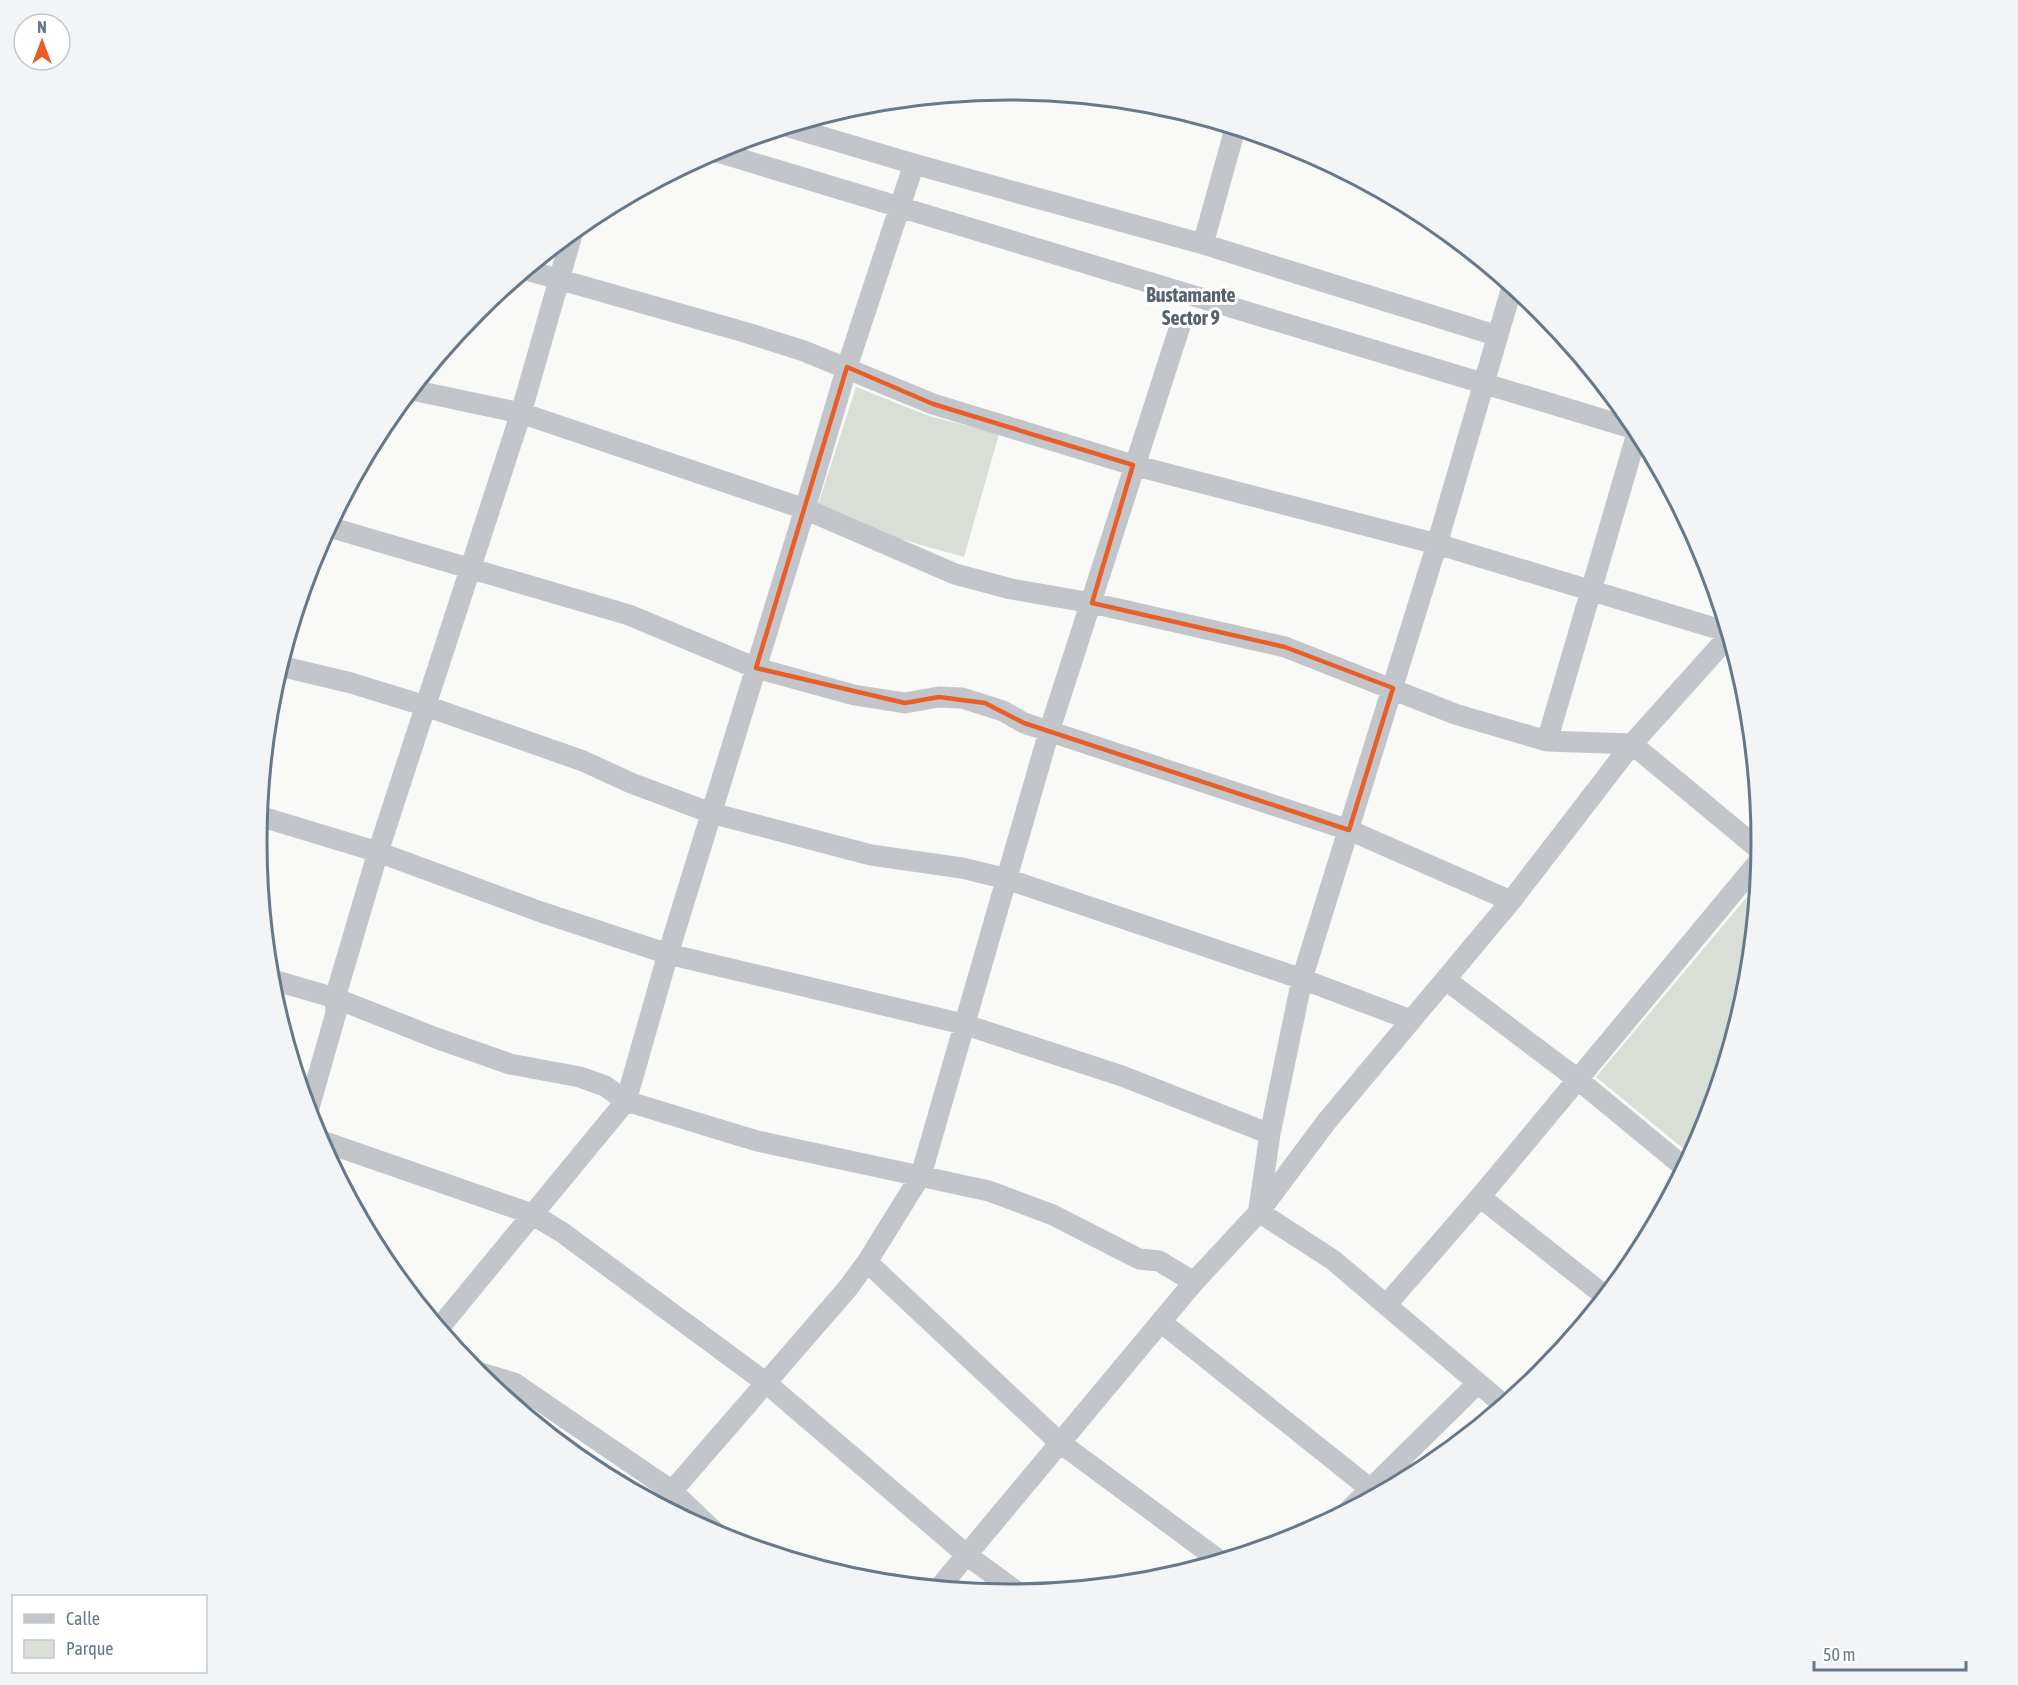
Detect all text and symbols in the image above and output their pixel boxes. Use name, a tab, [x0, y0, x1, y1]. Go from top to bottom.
north arrow	[12, 12, 72, 72]
text: N	[37, 18, 47, 36]
district label: Bustamante Sector 9	[1146, 283, 1236, 329]
legend	[12, 1595, 207, 1673]
text: Calle	[66, 1608, 100, 1629]
scale bar	[1814, 1634, 1966, 1672]
text: Parque	[66, 1638, 114, 1659]
text: 50 m	[1823, 1644, 1855, 1665]

